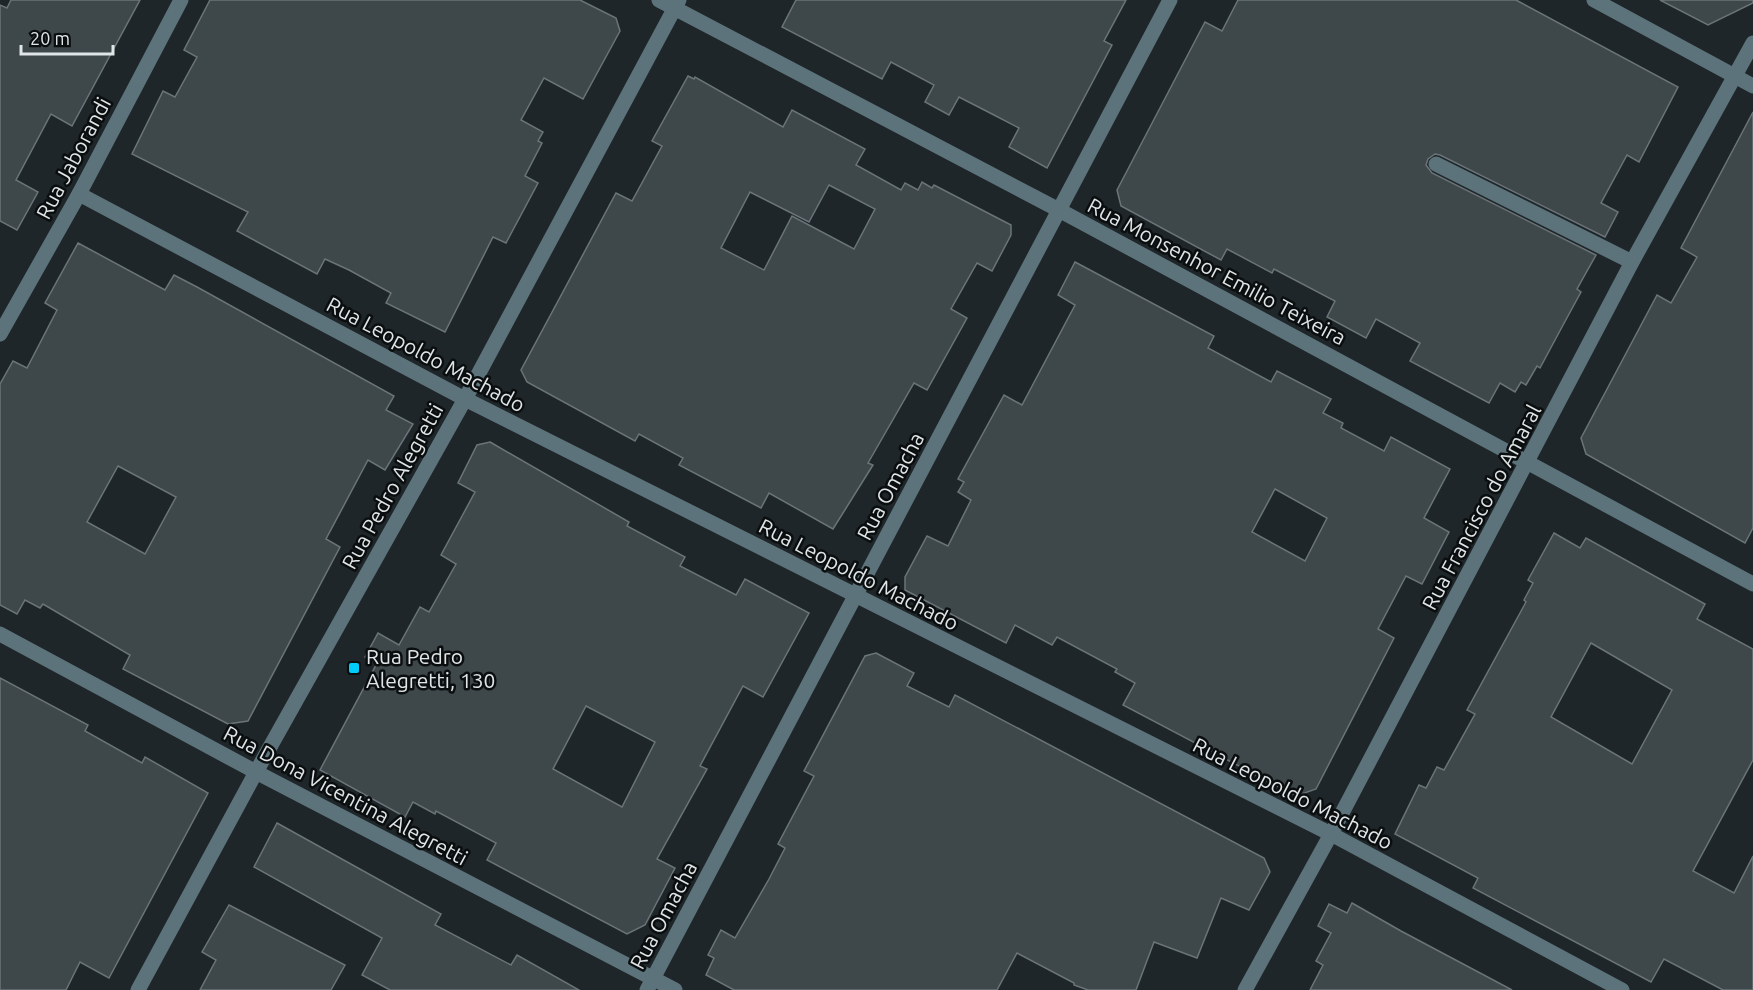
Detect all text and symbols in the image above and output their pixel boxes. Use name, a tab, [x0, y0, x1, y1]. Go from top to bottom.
scale bar	[21, 18, 112, 56]
text: 20 m	[30, 28, 70, 48]
street label: Rua Jaborandi	[31, 93, 115, 223]
street label: Rua Monsenhor Emilio Teixeira	[1084, 193, 1350, 349]
street label: Rua Leopoldo Machado	[323, 292, 529, 416]
street label: Rua Pedro Alegretti	[336, 399, 448, 573]
street label: Rua Francisco do Amaral	[1417, 400, 1545, 614]
street label: Rua Omacha	[852, 428, 928, 544]
street label: Rua Leopoldo Machado	[755, 513, 963, 635]
place label: Rua Pedro Alegretti, 130	[366, 644, 495, 692]
marker: Rua Pedro Alegretti, 130	[347, 661, 361, 675]
street label: Rua Dona Vicentina Alegretti	[220, 720, 472, 870]
street label: Rua Leopoldo Machado	[1189, 732, 1397, 854]
street label: Rua Omacha	[625, 857, 701, 973]

